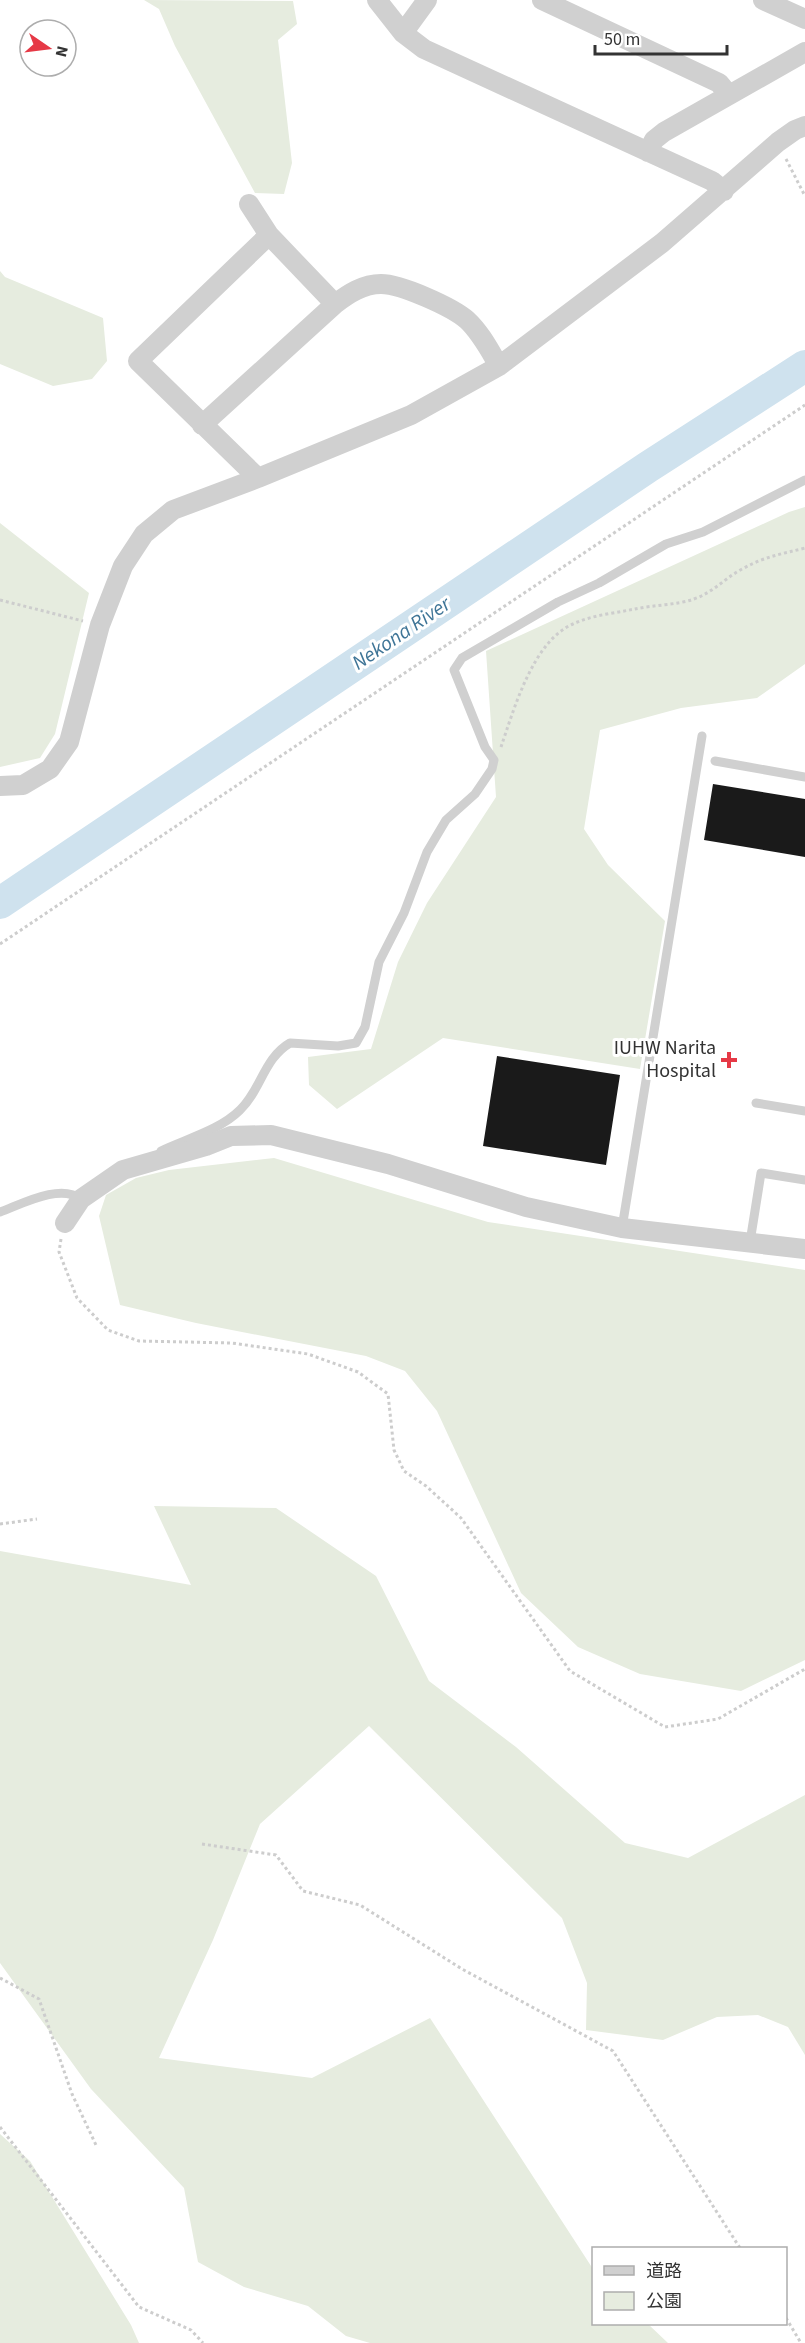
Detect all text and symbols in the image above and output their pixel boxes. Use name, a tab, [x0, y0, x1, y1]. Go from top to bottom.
north arrow	[18, 18, 78, 78]
scale bar	[595, 18, 727, 56]
text: 50 m	[604, 27, 640, 52]
text: N	[50, 44, 74, 59]
water label: Nekona River	[346, 588, 457, 677]
place label: IUHW Narita Hospital	[614, 1034, 716, 1085]
marker: IUHW Narita Hospital	[720, 1051, 738, 1069]
legend	[592, 2247, 787, 2325]
text: 道路	[646, 2259, 682, 2284]
text: 公園	[646, 2289, 682, 2314]

